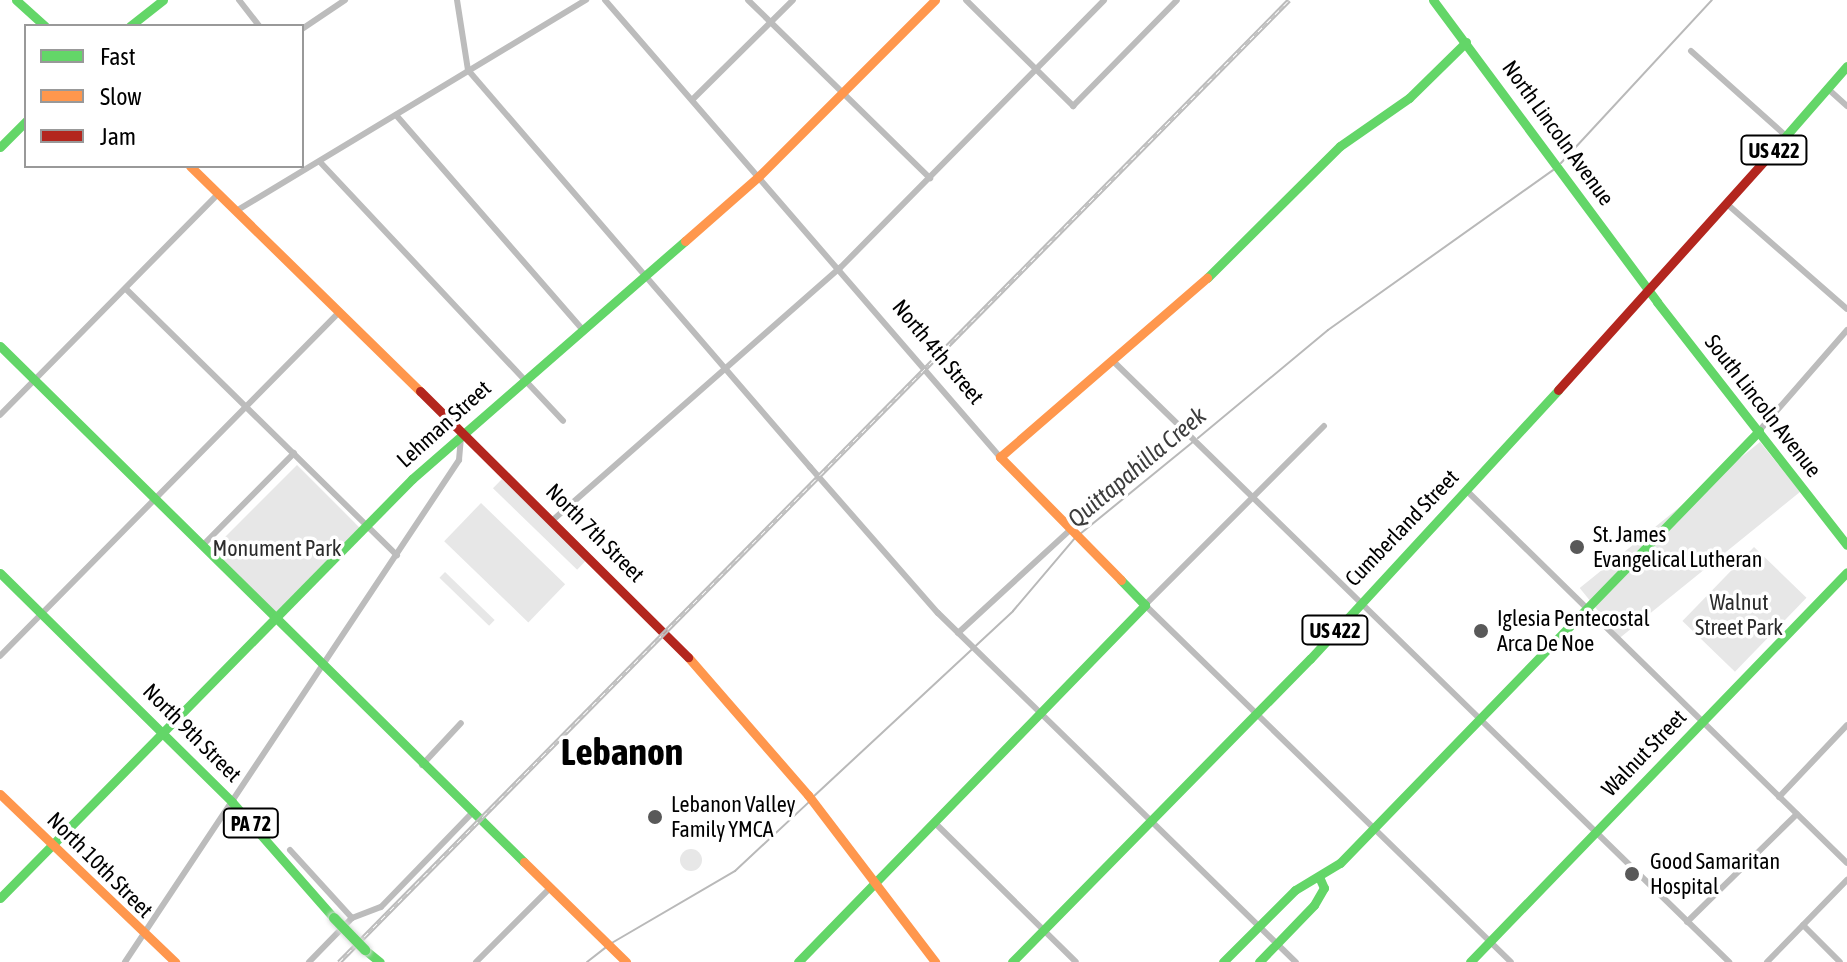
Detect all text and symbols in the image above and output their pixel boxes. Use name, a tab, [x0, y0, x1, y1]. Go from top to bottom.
legend	[24, 24, 304, 168]
text: Fast	[100, 43, 136, 70]
street label: North Lincoln Avenue	[1497, 55, 1619, 211]
text: Slow	[100, 83, 142, 110]
text: Jam	[100, 123, 136, 150]
road number: US 422	[1740, 134, 1808, 166]
street label: North 4th Street	[887, 294, 989, 410]
street label: South Lincoln Avenue	[1699, 330, 1827, 482]
street label: Lehman Street	[392, 375, 496, 473]
water label: Quittapahilla Creek	[1062, 401, 1212, 533]
street label: Cumberland Street	[1340, 464, 1464, 592]
street label: North 7th Street	[540, 478, 650, 588]
place label: St. James Evangelical Lutheran	[1593, 521, 1762, 572]
park label: Monument Park	[213, 536, 341, 562]
marker: St. James Evangelical Lutheran	[1568, 538, 1586, 556]
park label: Walnut Street Park	[1695, 589, 1783, 640]
place label: Iglesia Pentecostal Arca De Noe	[1497, 605, 1650, 656]
road number: US 422	[1301, 614, 1369, 646]
marker: Iglesia Pentecostal Arca De Noe	[1472, 622, 1490, 640]
street label: North 9th Street	[137, 678, 247, 788]
street label: Walnut Street	[1596, 704, 1692, 802]
district label: Lebanon	[561, 729, 683, 775]
place label: Lebanon Valley Family YMCA	[671, 791, 795, 842]
street label: North 10th Street	[42, 807, 158, 923]
road number: PA 72	[221, 807, 281, 839]
marker: Lebanon Valley Family YMCA	[646, 808, 664, 826]
place label: Good Samaritan Hospital	[1650, 848, 1780, 900]
marker: Good Samaritan Hospital	[1621, 863, 1643, 885]

